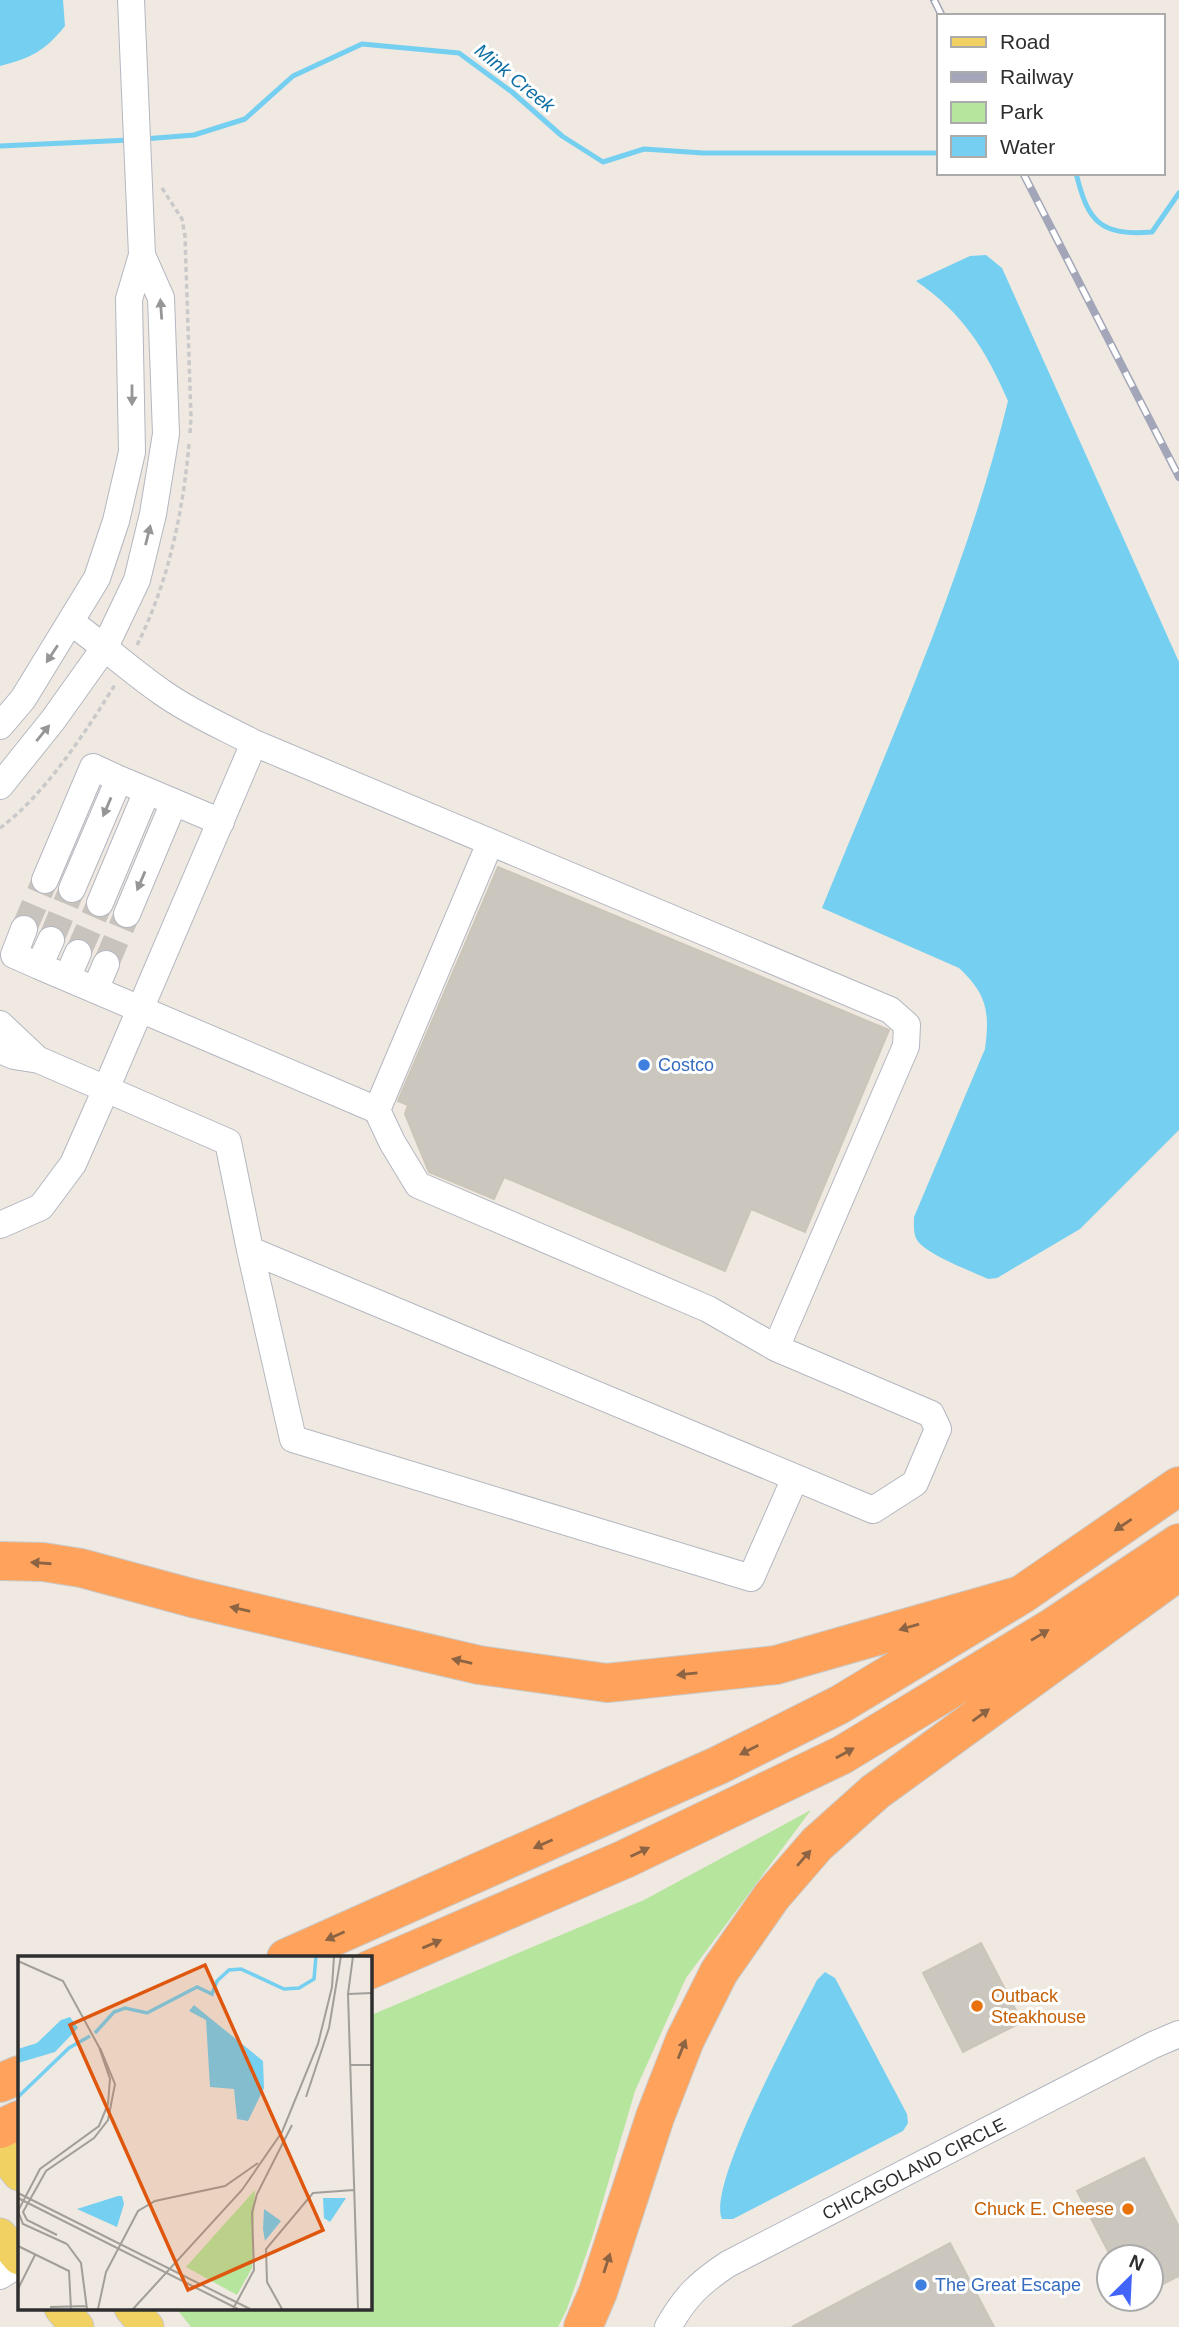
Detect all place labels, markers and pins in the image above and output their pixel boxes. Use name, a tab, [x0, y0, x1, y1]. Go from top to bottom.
place label: Costco	[658, 1055, 714, 1075]
marker: Costco	[636, 1057, 652, 1073]
place label: Outback Steakhouse	[991, 1986, 1086, 2027]
marker: Outback Steakhouse	[969, 1998, 985, 2014]
place label: Chuck E. Cheese	[974, 2199, 1114, 2219]
marker: Chuck E. Cheese	[1120, 2201, 1136, 2217]
place label: The Great Escape	[935, 2275, 1081, 2295]
marker: The Great Escape	[913, 2277, 929, 2293]

